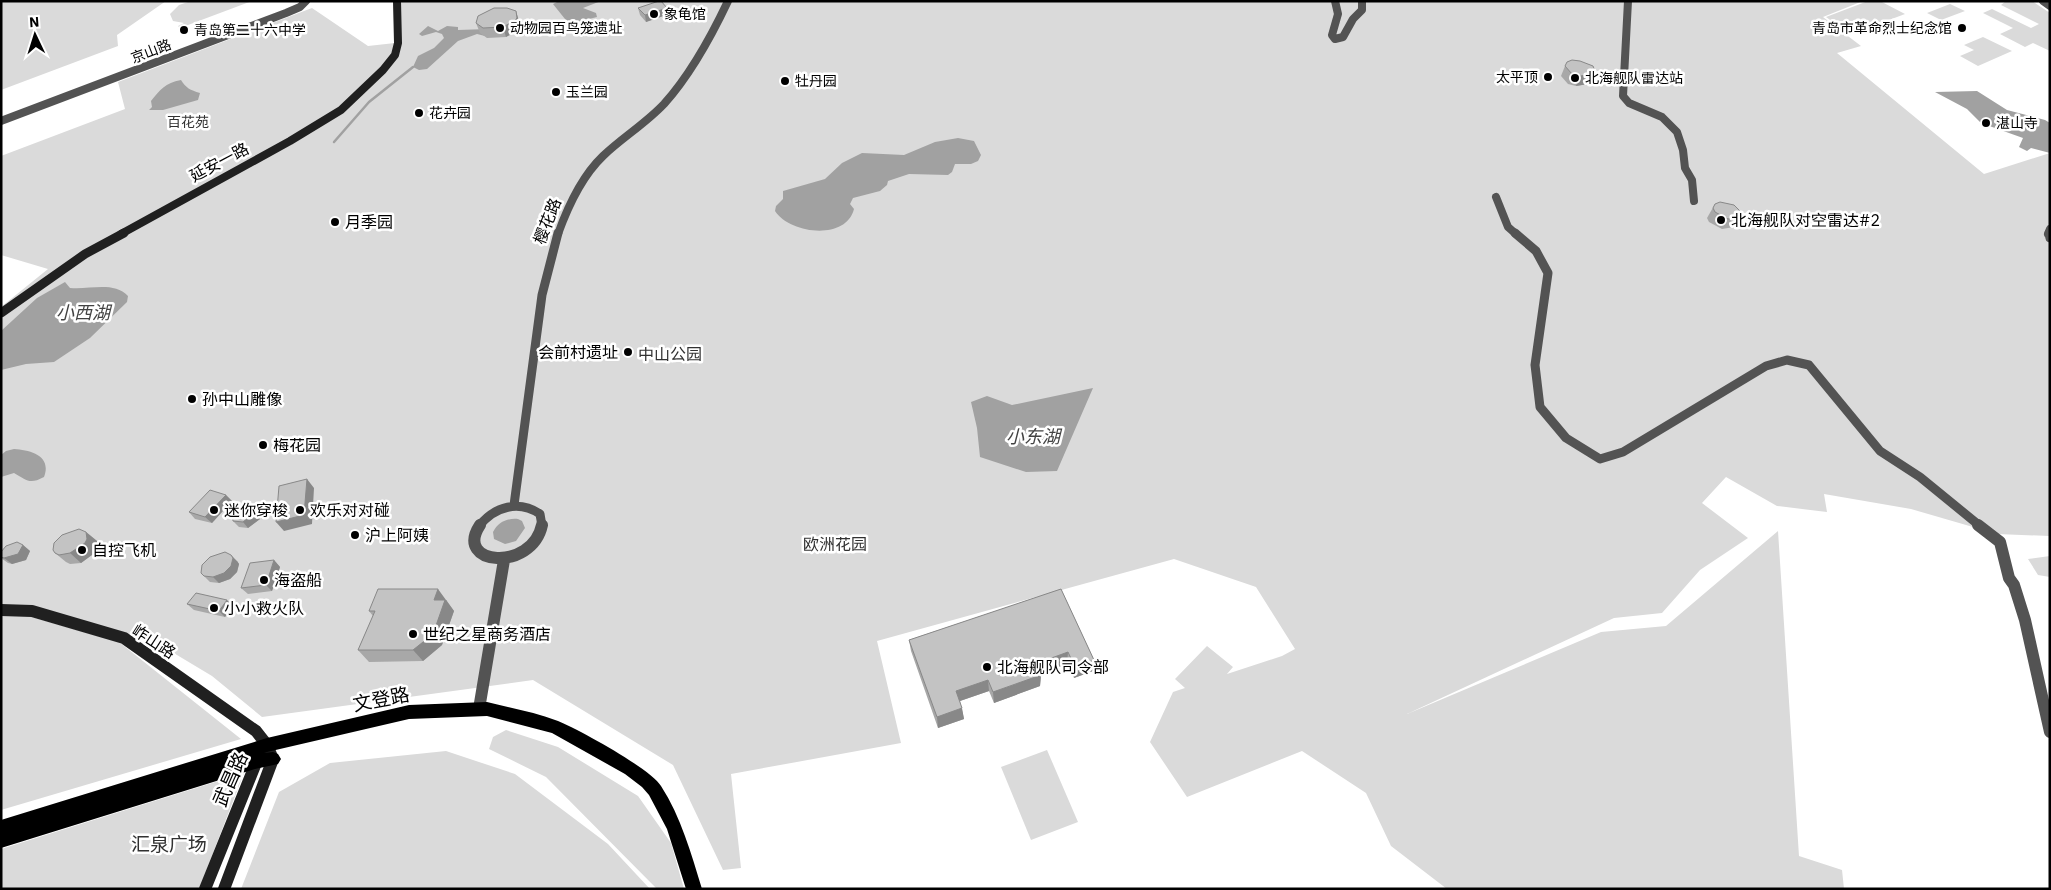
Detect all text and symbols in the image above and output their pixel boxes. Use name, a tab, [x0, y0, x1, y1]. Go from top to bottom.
place label: 象龟馆	[664, 5, 706, 23]
marker: 象龟馆	[648, 8, 660, 20]
north arrow	[10, 10, 60, 60]
text: N	[28, 13, 40, 31]
place label: 动物园百鸟笼遗址	[510, 19, 622, 37]
place label: 青岛市革命烈士纪念馆	[1812, 19, 1952, 37]
place label: 青岛第二十六中学	[194, 21, 306, 39]
marker: 动物园百鸟笼遗址	[494, 22, 506, 34]
marker: 青岛市革命烈士纪念馆	[1956, 22, 1968, 34]
marker: 青岛第二十六中学	[178, 24, 190, 36]
street label: 京山路	[128, 35, 174, 67]
place label: 太平顶	[1496, 68, 1538, 86]
place label: 北海舰队雷达站	[1585, 69, 1683, 87]
marker: 太平顶	[1542, 71, 1554, 83]
place label: 牡丹园	[795, 72, 837, 90]
marker: 北海舰队雷达站	[1569, 72, 1581, 84]
marker: 牡丹园	[779, 75, 791, 87]
place label: 玉兰园	[566, 83, 608, 101]
marker: 玉兰园	[550, 86, 562, 98]
place label: 花卉园	[429, 104, 471, 122]
marker: 花卉园	[413, 107, 425, 119]
park label: 百花苑	[167, 113, 209, 131]
place label: 湛山寺	[1996, 114, 2038, 132]
marker: 湛山寺	[1980, 117, 1992, 129]
street label: 延安一路	[186, 138, 252, 186]
street label: 樱花路	[529, 195, 565, 247]
place label: 北海舰队对空雷达#2	[1731, 210, 1880, 230]
place label: 月季园	[345, 212, 393, 232]
marker: 北海舰队对空雷达#2	[1715, 214, 1727, 226]
marker: 月季园	[329, 216, 341, 228]
water label: 小西湖	[56, 301, 113, 324]
place label: 会前村遗址	[538, 342, 618, 362]
park label: 中山公园	[638, 344, 702, 364]
marker: 会前村遗址	[622, 346, 634, 358]
place label: 孙中山雕像	[202, 389, 282, 409]
marker: 孙中山雕像	[186, 393, 198, 405]
water label: 小东湖	[1006, 425, 1063, 448]
place label: 梅花园	[273, 435, 321, 455]
marker: 梅花园	[257, 439, 269, 451]
place label: 迷你穿梭	[224, 500, 288, 520]
place label: 欢乐对对碰	[310, 500, 390, 520]
marker: 迷你穿梭	[208, 504, 220, 516]
marker: 欢乐对对碰	[294, 504, 306, 516]
place label: 沪上阿姨	[365, 525, 429, 545]
marker: 沪上阿姨	[349, 529, 361, 541]
park label: 欧洲花园	[803, 534, 867, 554]
place label: 自控飞机	[92, 540, 156, 560]
marker: 自控飞机	[76, 544, 88, 556]
place label: 海盗船	[274, 570, 322, 590]
marker: 海盗船	[258, 574, 270, 586]
place label: 小小救火队	[224, 598, 304, 618]
marker: 小小救火队	[208, 602, 220, 614]
street label: 岞山路	[128, 620, 180, 662]
place label: 世纪之星商务酒店	[423, 624, 551, 644]
marker: 世纪之星商务酒店	[407, 628, 419, 640]
place label: 北海舰队司令部	[997, 657, 1109, 677]
marker: 北海舰队司令部	[981, 661, 993, 673]
street label: 文登路	[351, 682, 411, 716]
street label: 武昌路	[207, 748, 253, 810]
park label: 汇泉广场	[131, 832, 207, 856]

